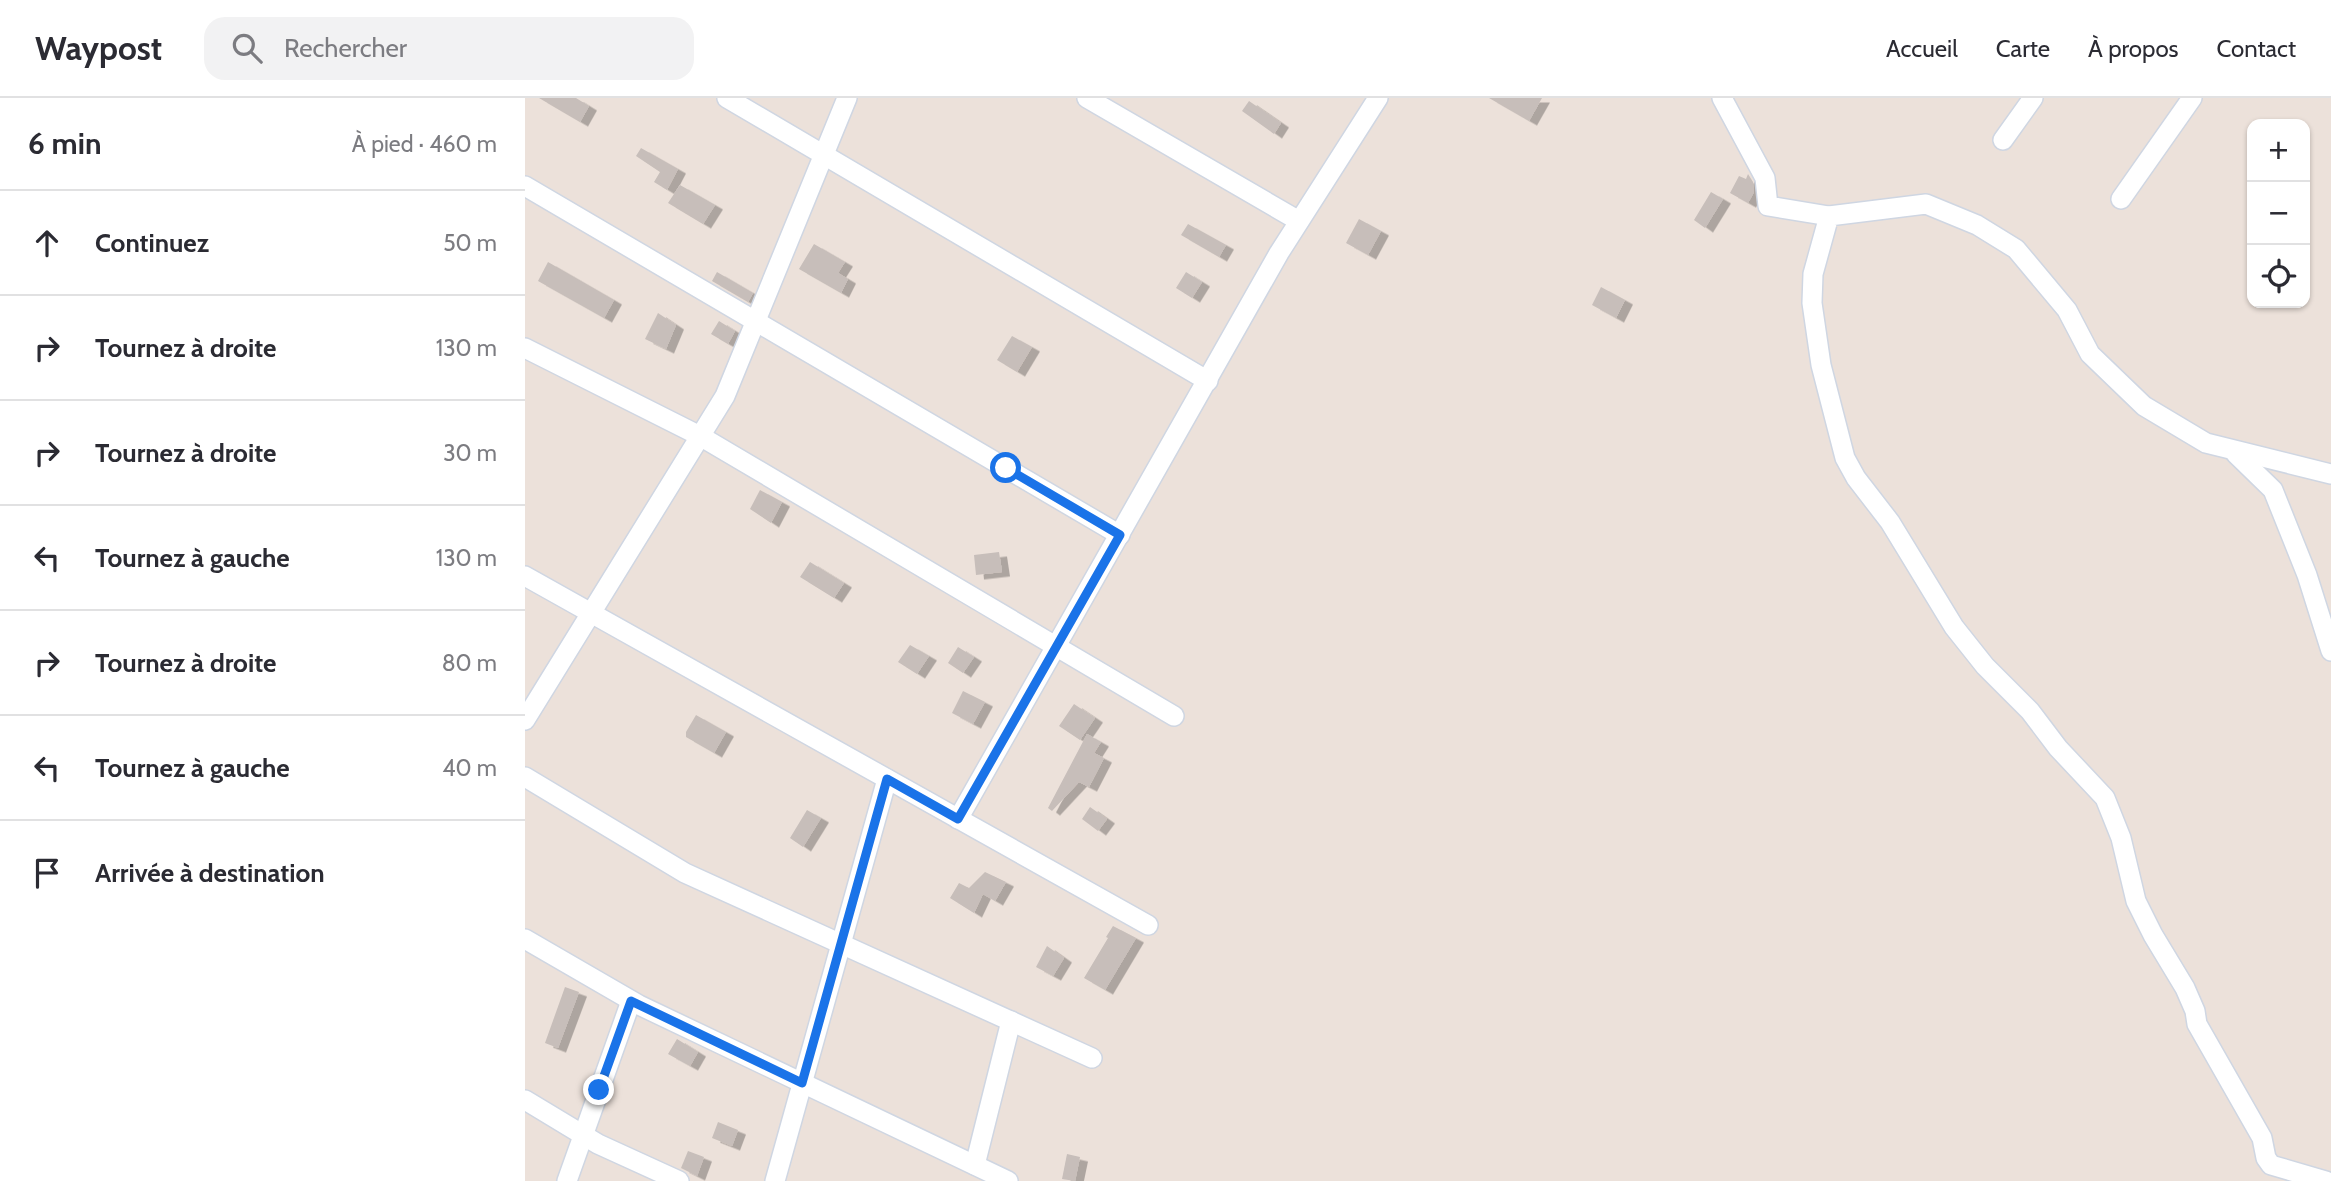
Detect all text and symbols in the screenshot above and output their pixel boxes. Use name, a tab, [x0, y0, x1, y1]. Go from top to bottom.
search box	[204, 17, 694, 80]
text: Waypost	[35, 28, 162, 68]
icon: search	[228, 29, 266, 67]
text: Rechercher	[284, 32, 407, 64]
text: Accueil	[1886, 34, 1958, 63]
text: Carte	[1996, 34, 2050, 63]
text: À propos	[2088, 34, 2179, 63]
text: Contact	[2217, 34, 2296, 63]
map controls	[2247, 119, 2310, 308]
button: +	[2247, 119, 2310, 182]
text: 6 min	[28, 125, 101, 162]
text: À pied · 460 m	[352, 130, 497, 158]
button: −	[2247, 182, 2310, 245]
icon: ahead	[28, 224, 66, 262]
text: Continuez	[95, 227, 209, 259]
text: 50 m	[443, 229, 497, 257]
button: locate	[2247, 245, 2310, 308]
icon: right	[28, 329, 66, 367]
text: Tournez à droite	[95, 332, 277, 364]
text: 130 m	[436, 334, 497, 362]
icon: right	[28, 434, 66, 472]
text: Tournez à droite	[95, 437, 277, 469]
text: 30 m	[443, 439, 497, 467]
route start	[990, 452, 1021, 483]
icon: left	[28, 539, 66, 577]
text: Tournez à gauche	[95, 542, 290, 574]
text: 130 m	[436, 544, 497, 572]
icon: right	[28, 644, 66, 682]
text: Tournez à droite	[95, 647, 277, 679]
text: 80 m	[442, 649, 497, 677]
icon: left	[28, 749, 66, 787]
text: Tournez à gauche	[95, 752, 290, 784]
text: 40 m	[442, 754, 497, 782]
icon: arrive	[28, 854, 66, 892]
text: Arrivée à destination	[95, 857, 325, 889]
route end	[583, 1074, 614, 1105]

